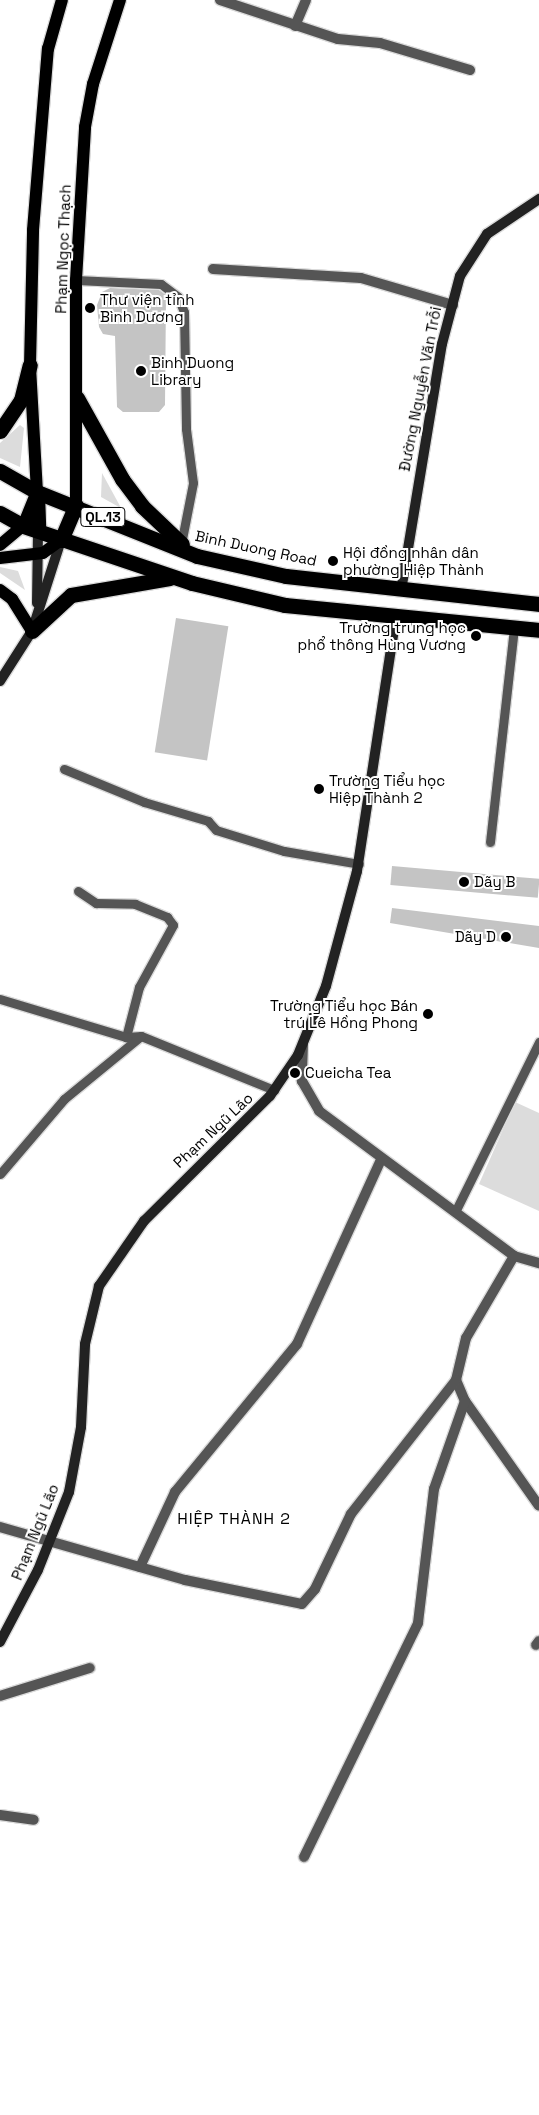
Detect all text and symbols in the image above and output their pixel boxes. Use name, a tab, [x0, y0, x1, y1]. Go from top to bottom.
street label: Phạm Ngọc Thạch	[52, 184, 74, 314]
place label: Thư viện tỉnh Bình Dương	[100, 290, 194, 325]
marker: Thư viện tỉnh Bình Dương	[84, 302, 96, 314]
street label: Đường Nguyễn Văn Trỗi	[395, 305, 445, 473]
place label: Binh Duong Library	[151, 353, 234, 388]
marker: Binh Duong Library	[135, 365, 147, 377]
road number: QL.13	[79, 506, 127, 528]
street label: Binh Duong Road	[194, 526, 318, 570]
place label: Hội đồng nhân dân phường Hiệp Thành	[343, 543, 484, 578]
marker: Hội đồng nhân dân phường Hiệp Thành	[327, 555, 339, 567]
place label: Trường trung học phổ thông Hùng Vương	[297, 618, 466, 653]
marker: Trường trung học phổ thông Hùng Vương	[470, 630, 482, 642]
place label: Trường Tiểu học Hiệp Thành 2	[329, 771, 446, 806]
marker: Trường Tiểu học Hiệp Thành 2	[313, 783, 325, 795]
place label: Dãy B	[474, 873, 515, 891]
marker: Dãy B	[458, 876, 470, 888]
place label: Dãy D	[455, 928, 496, 946]
marker: Dãy D	[500, 931, 512, 943]
place label: Trường Tiểu học Bán trú Lê Hồng Phong	[270, 996, 418, 1031]
marker: Trường Tiểu học Bán trú Lê Hồng Phong	[422, 1008, 434, 1020]
place label: Cueicha Tea	[305, 1064, 392, 1082]
marker: Cueicha Tea	[289, 1067, 301, 1079]
street label: Phạm Ngũ Lão	[170, 1089, 256, 1171]
street label: Phạm Ngũ Lão	[8, 1481, 62, 1583]
district label: HIỆP THÀNH 2	[176, 1509, 292, 1529]

